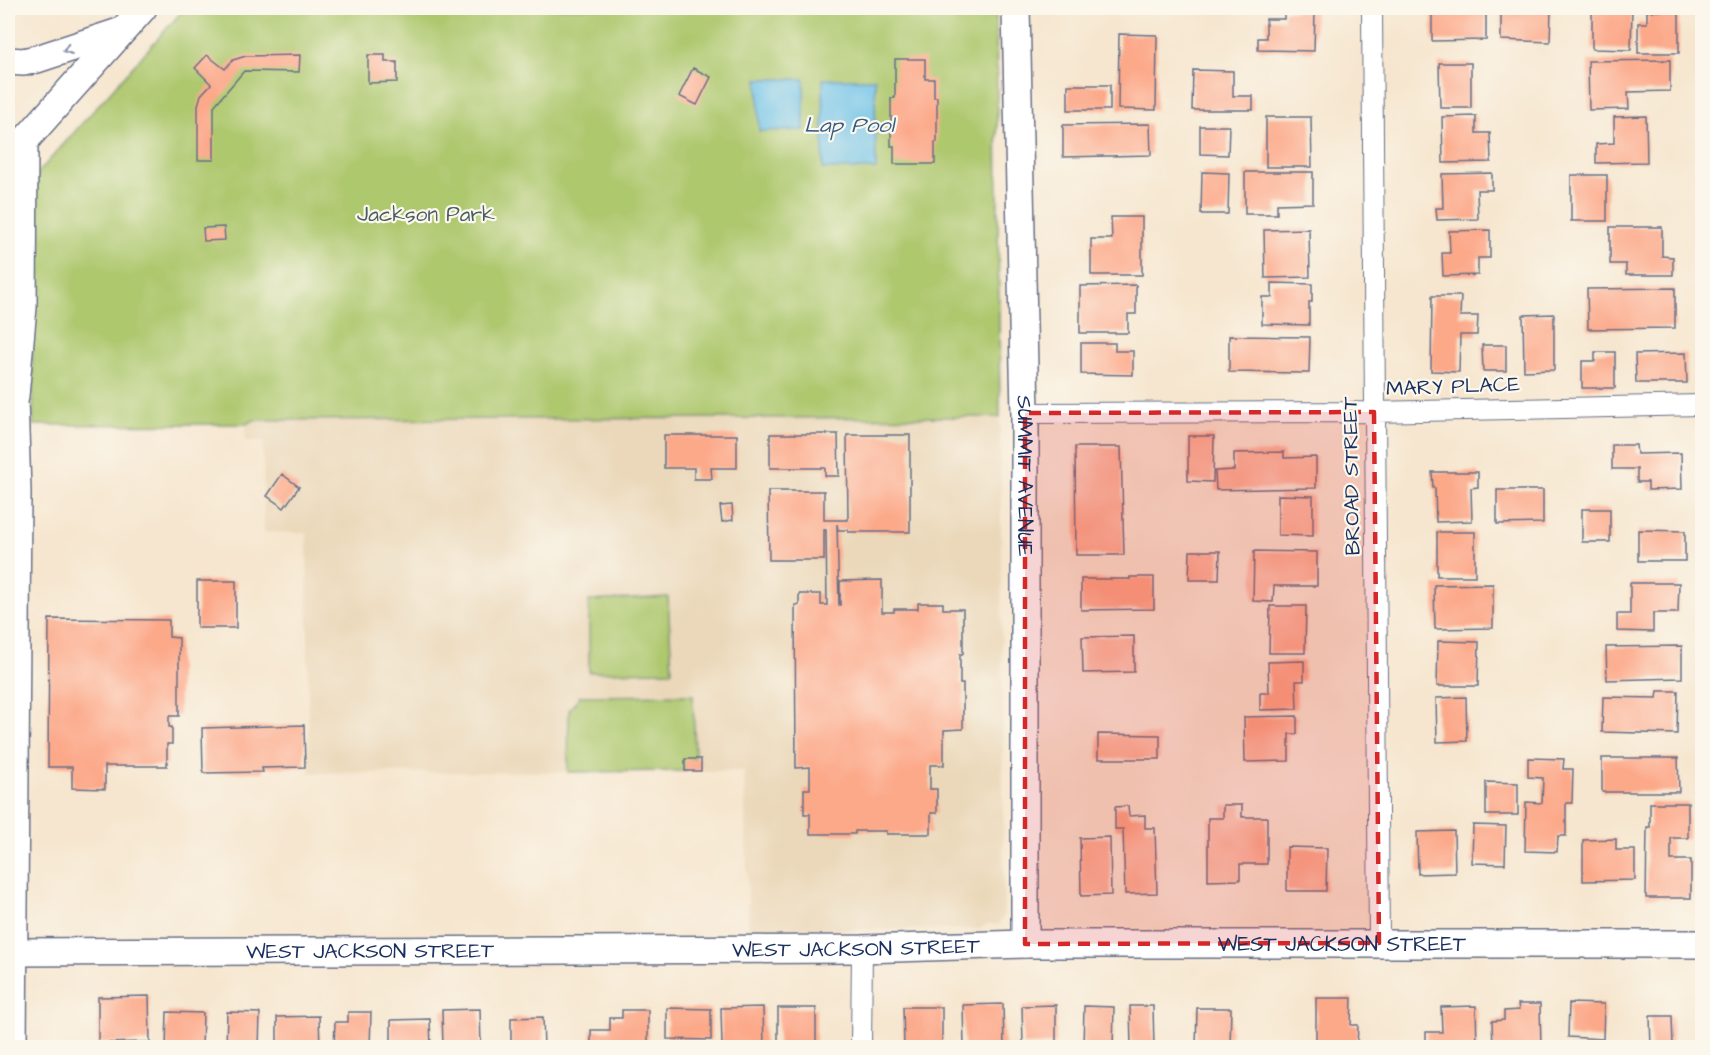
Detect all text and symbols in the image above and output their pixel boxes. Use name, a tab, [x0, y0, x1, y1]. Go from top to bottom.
one-way arrow	[62, 43, 73, 55]
water label: Lap Pool	[804, 110, 896, 141]
park label: Jackson Park	[357, 200, 495, 229]
street label: MARY PLACE	[1385, 370, 1521, 403]
street label: SUMMIT AVENUE	[1010, 395, 1039, 557]
street label: BROAD STREET	[1336, 395, 1367, 556]
street label: WEST JACKSON STREET	[1218, 930, 1467, 959]
street label: WEST JACKSON STREET	[732, 931, 981, 964]
street label: WEST JACKSON STREET	[246, 936, 495, 966]

